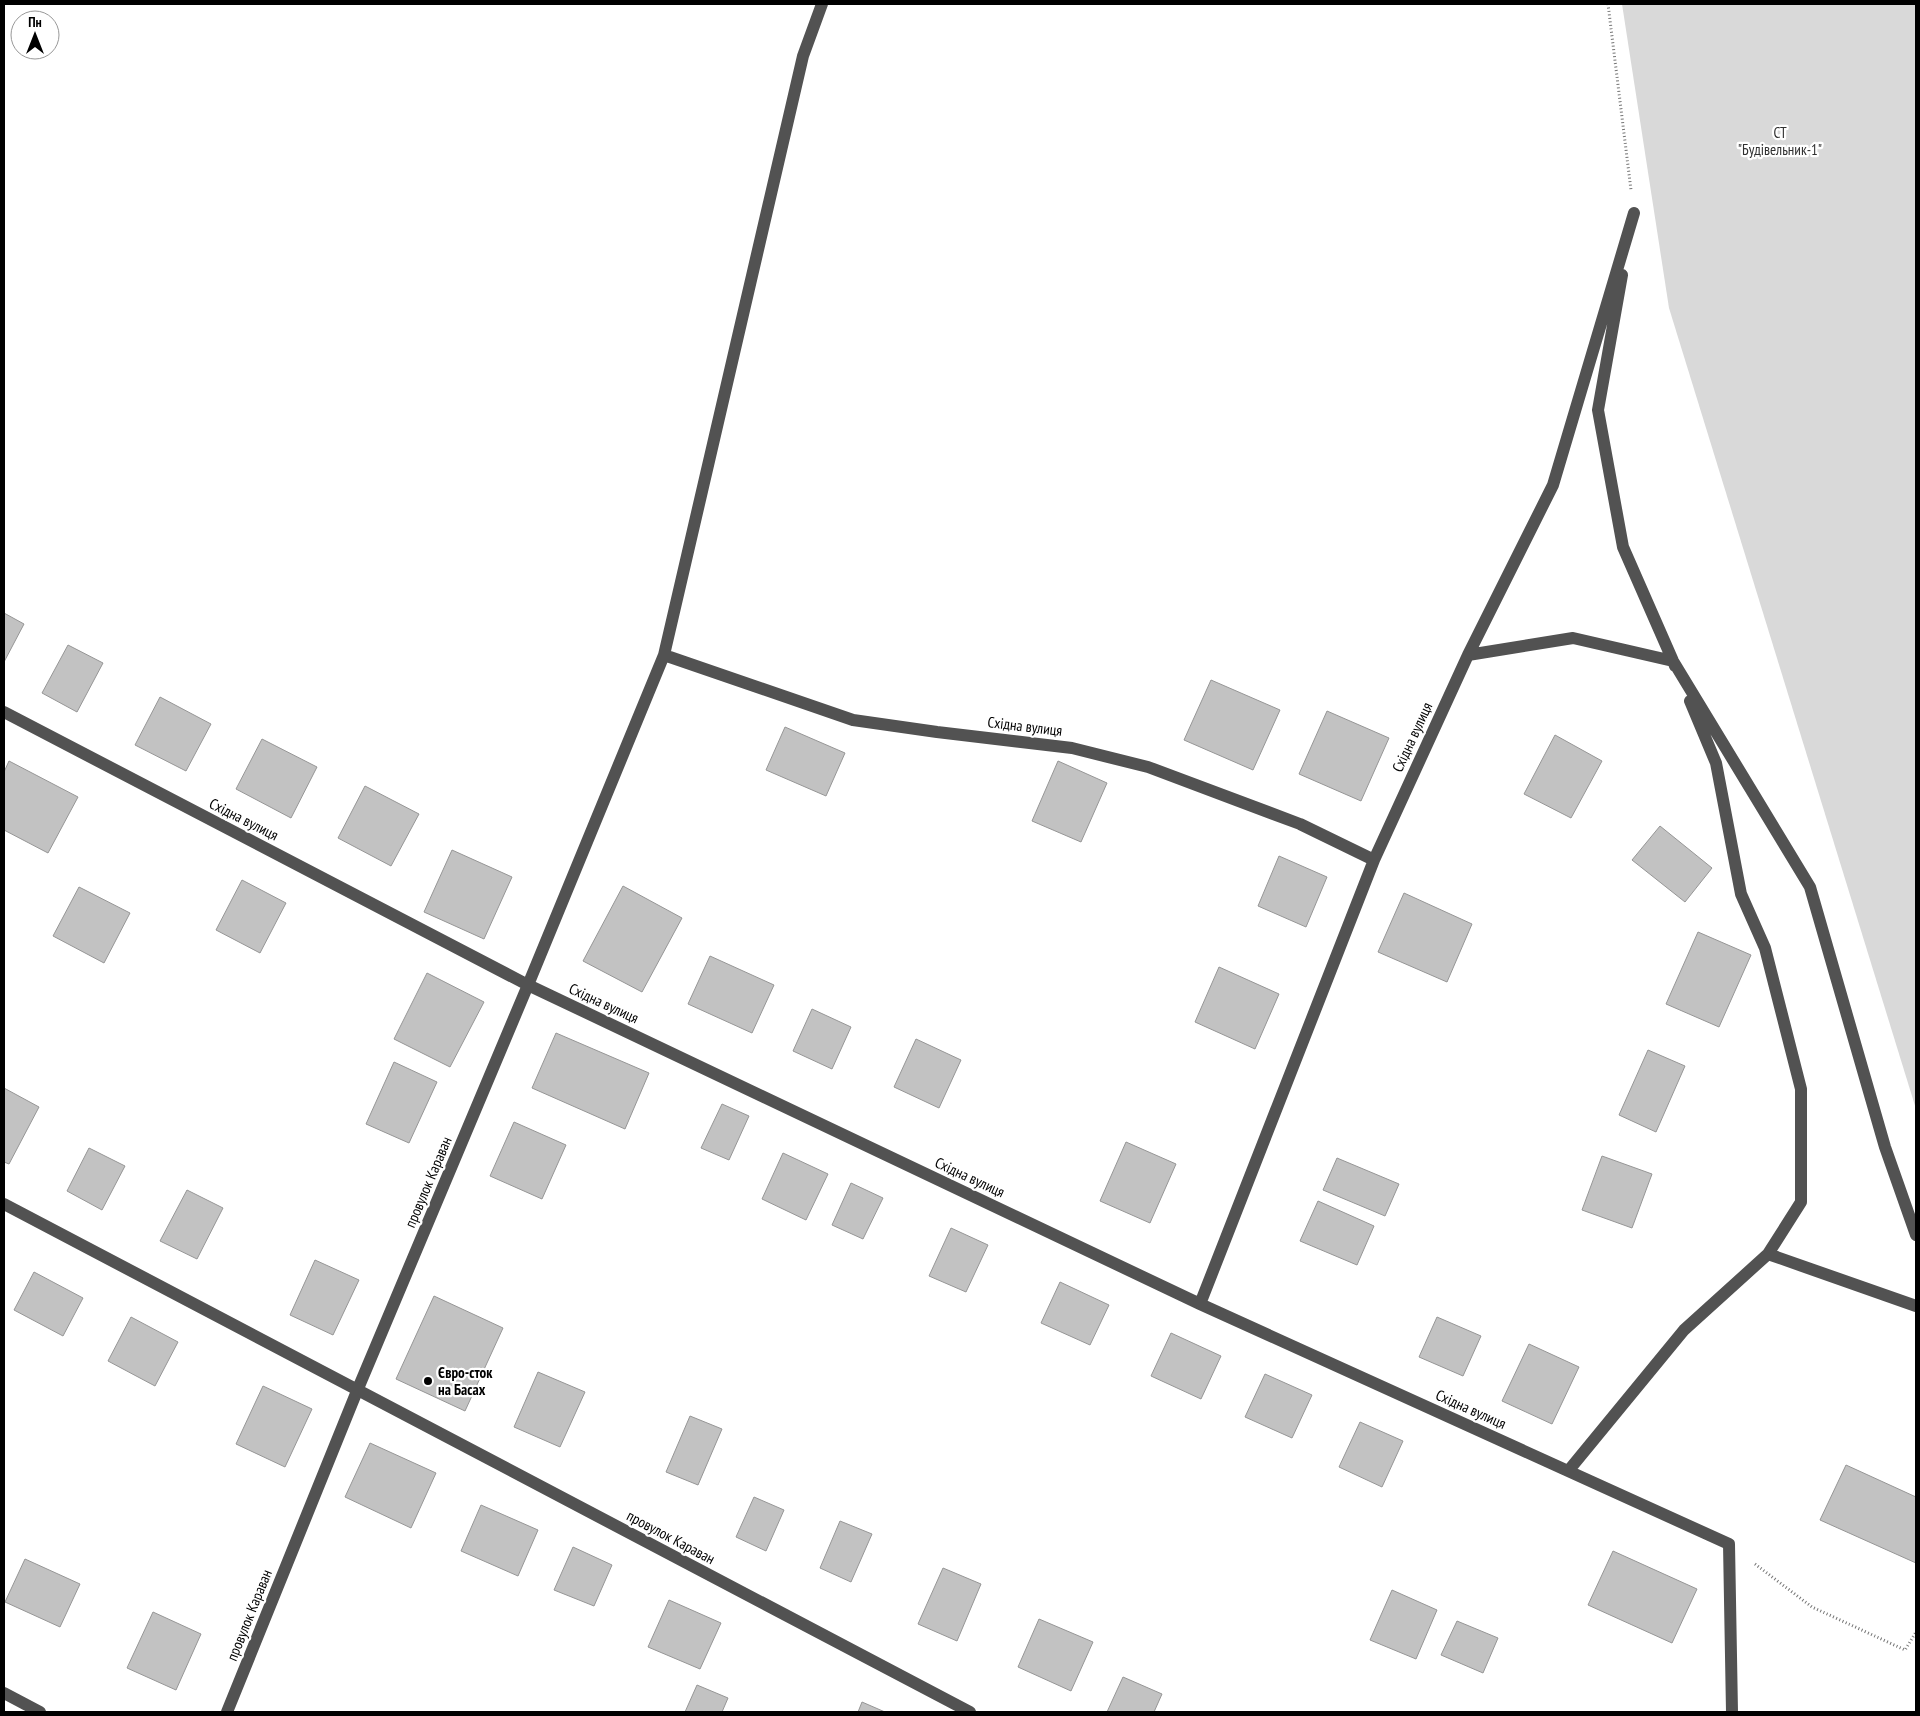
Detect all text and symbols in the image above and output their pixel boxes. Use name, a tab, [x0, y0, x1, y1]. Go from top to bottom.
north arrow	[10, 10, 60, 60]
text: Пн	[28, 13, 42, 31]
park label: СТ "Будівельник-1"	[1738, 123, 1822, 159]
street label: Східна вулиця	[1388, 699, 1437, 775]
street label: Східна вулиця	[987, 712, 1064, 740]
street label: Східна вулиця	[206, 794, 282, 845]
street label: Східна вулиця	[566, 979, 642, 1028]
street label: провулок Караван	[400, 1134, 456, 1230]
street label: Східна вулиця	[932, 1153, 1008, 1202]
place label: Євро-сток на Басах	[438, 1363, 493, 1399]
marker: Євро-сток на Басах	[422, 1375, 434, 1387]
street label: Східна вулиця	[1433, 1385, 1509, 1433]
street label: провулок Караван	[624, 1506, 718, 1568]
street label: провулок Караван	[222, 1566, 276, 1664]

